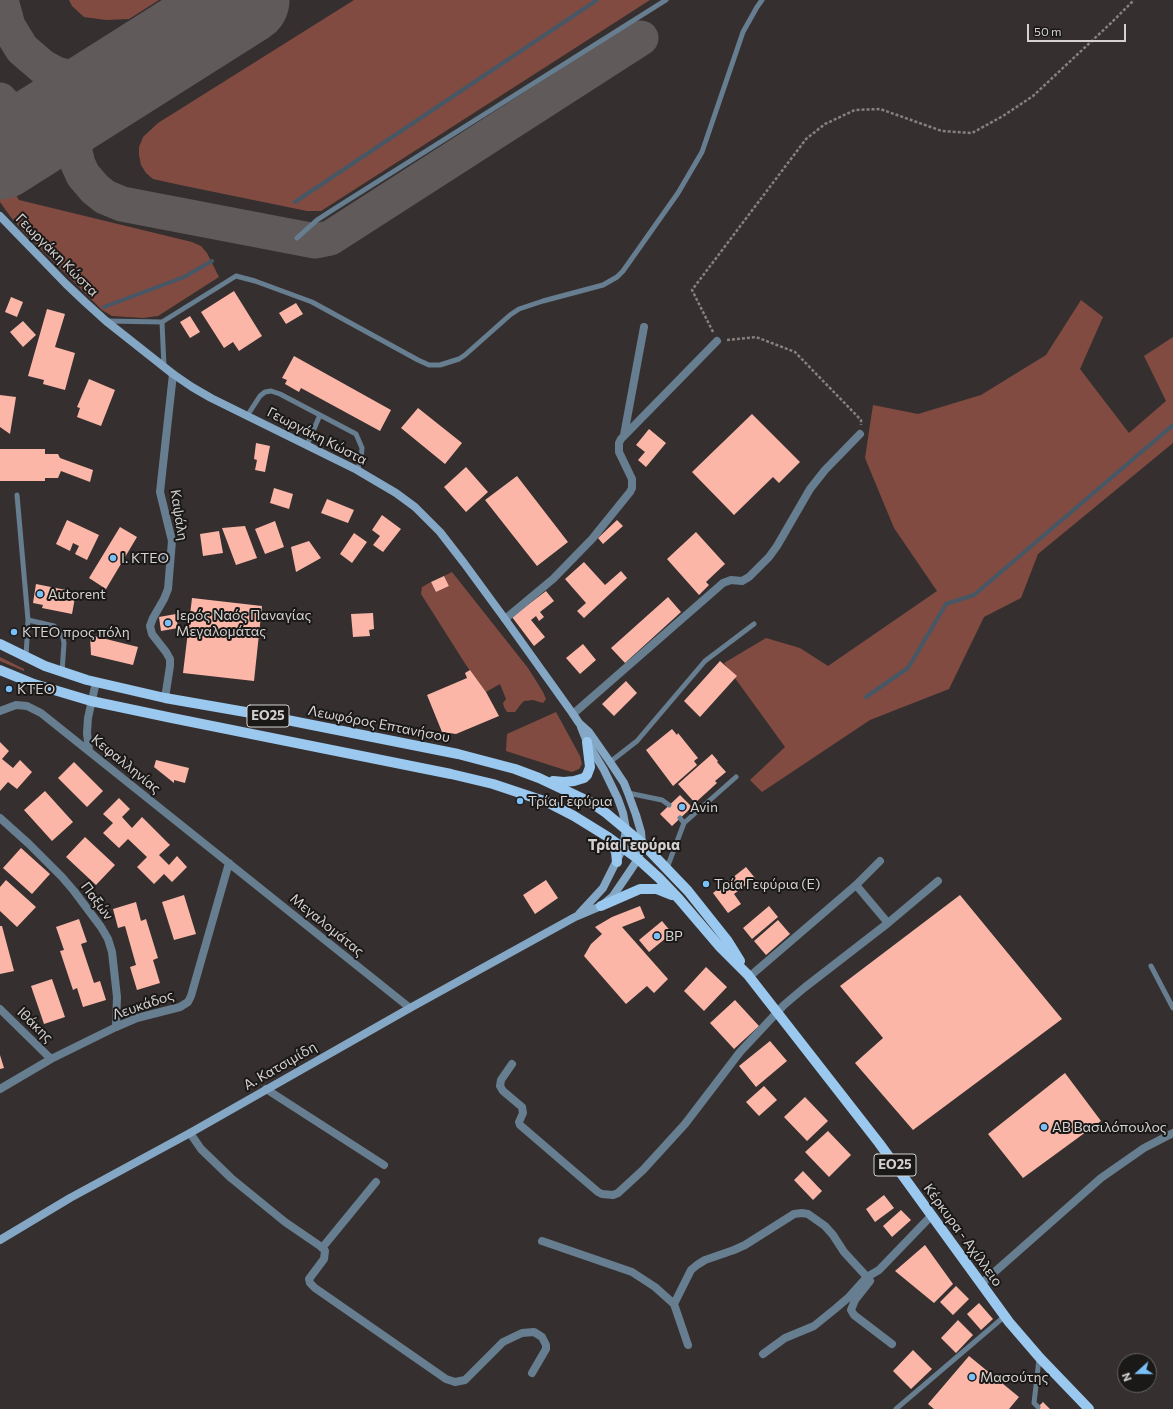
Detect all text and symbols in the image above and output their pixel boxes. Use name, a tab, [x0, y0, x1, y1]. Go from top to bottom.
scale bar	[1029, 16, 1128, 42]
text: 50 m	[1034, 24, 1062, 38]
street label: Γεωργάκη Κώστα	[12, 210, 102, 300]
street label: Γεωργάκη Κώστα	[264, 404, 370, 468]
street label: Καψάλη	[167, 488, 191, 542]
place label: Ι. ΚΤΕΟ	[121, 550, 169, 566]
marker: Ι. ΚΤΕΟ	[108, 553, 118, 563]
place label: Autorent	[48, 586, 106, 602]
marker: Autorent	[35, 589, 45, 599]
place label: Ιερός Ναός Παναγίας Μεγαλομάτας	[176, 607, 311, 640]
marker: Ιερός Ναός Παναγίας Μεγαλομάτας	[163, 618, 173, 628]
place label: ΚΤΕΟ προς πόλη	[22, 624, 130, 640]
marker: ΚΤΕΟ προς πόλη	[9, 627, 19, 637]
place label: ΚΤΕΟ	[17, 681, 55, 697]
marker: ΚΤΕΟ	[4, 684, 14, 694]
street label: Λεωφόρος Επτανήσου	[307, 702, 451, 746]
road number: ΕΟ25	[247, 705, 289, 727]
street label: Κεφαλληνίας	[88, 731, 164, 797]
place label: Τρία Γεφύρια	[528, 793, 613, 809]
marker: Τρία Γεφύρια	[515, 796, 525, 806]
place label: Avin	[690, 799, 718, 815]
marker: Avin	[677, 802, 687, 812]
district label: Τρία Γεφύρια	[588, 836, 680, 854]
place label: Τρία Γεφύρια (E)	[714, 876, 820, 892]
street label: Παξών	[77, 879, 117, 923]
marker: Τρία Γεφύρια (E)	[701, 879, 711, 889]
street label: Μεγαλομάτας	[287, 890, 367, 960]
place label: BP	[665, 928, 683, 944]
marker: BP	[652, 931, 662, 941]
street label: Λευκάδος	[110, 987, 176, 1023]
street label: Ιθάκης	[14, 1004, 56, 1046]
street label: Α. Κατσιμίδη	[240, 1038, 320, 1094]
place label: ΑΒ Βασιλόπουλος	[1052, 1119, 1167, 1135]
marker: ΑΒ Βασιλόπουλος	[1039, 1122, 1049, 1132]
road number: ΕΟ25	[874, 1154, 916, 1176]
street label: Κέρκυρα - Αχίλλειο	[920, 1180, 1006, 1290]
north arrow	[1117, 1353, 1157, 1393]
place label: Μασούτης	[980, 1369, 1048, 1385]
text: N	[1119, 1371, 1134, 1383]
marker: Μασούτης	[967, 1372, 977, 1382]

